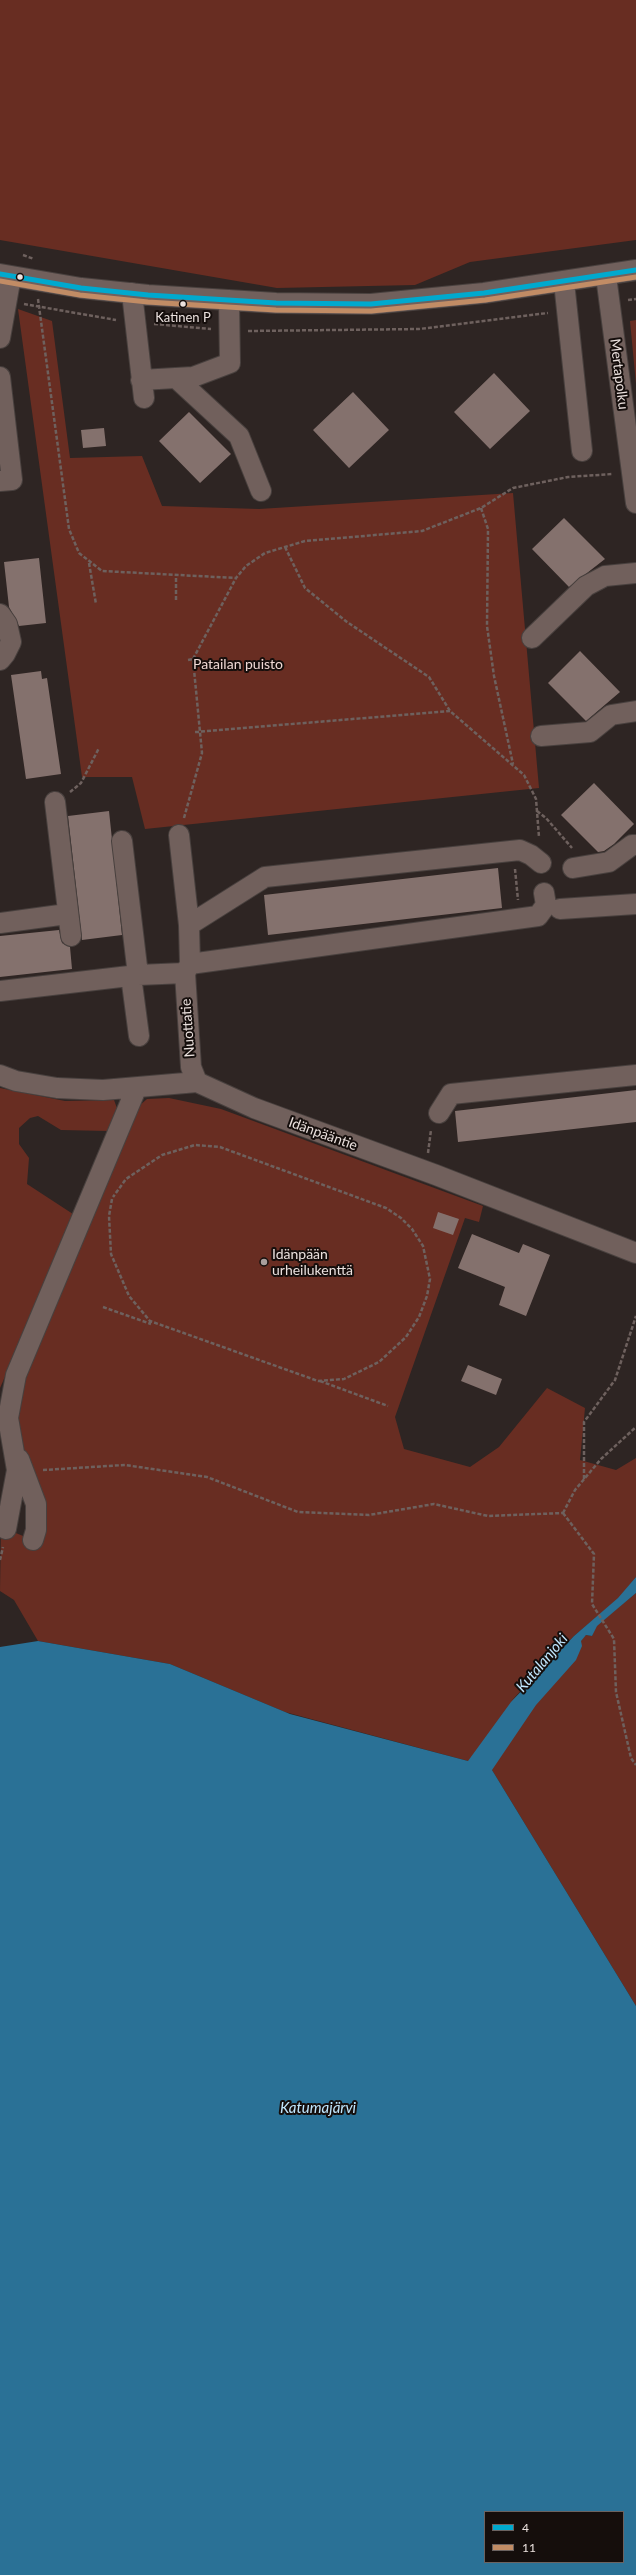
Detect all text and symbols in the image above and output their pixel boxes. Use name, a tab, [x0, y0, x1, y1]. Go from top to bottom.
unlabelled marker	[15, 272, 25, 282]
marker: Katinen P	[178, 299, 188, 309]
place label: Katinen P	[155, 310, 211, 326]
street label: Mertapolku	[606, 338, 632, 410]
park label: Patailan puisto	[193, 656, 283, 672]
street label: Nuottatie	[178, 998, 198, 1058]
street label: Idänpääntie	[286, 1114, 360, 1154]
place label: Idänpään urheilukenttä	[272, 1246, 353, 1278]
marker: Idänpään urheilukenttä	[259, 1257, 269, 1267]
water label: Kutalanjoki	[512, 1630, 572, 1696]
water label: Katumajärvi	[280, 2099, 356, 2117]
legend	[484, 2511, 624, 2563]
text: 4	[522, 2520, 529, 2535]
text: 11	[522, 2540, 536, 2555]

